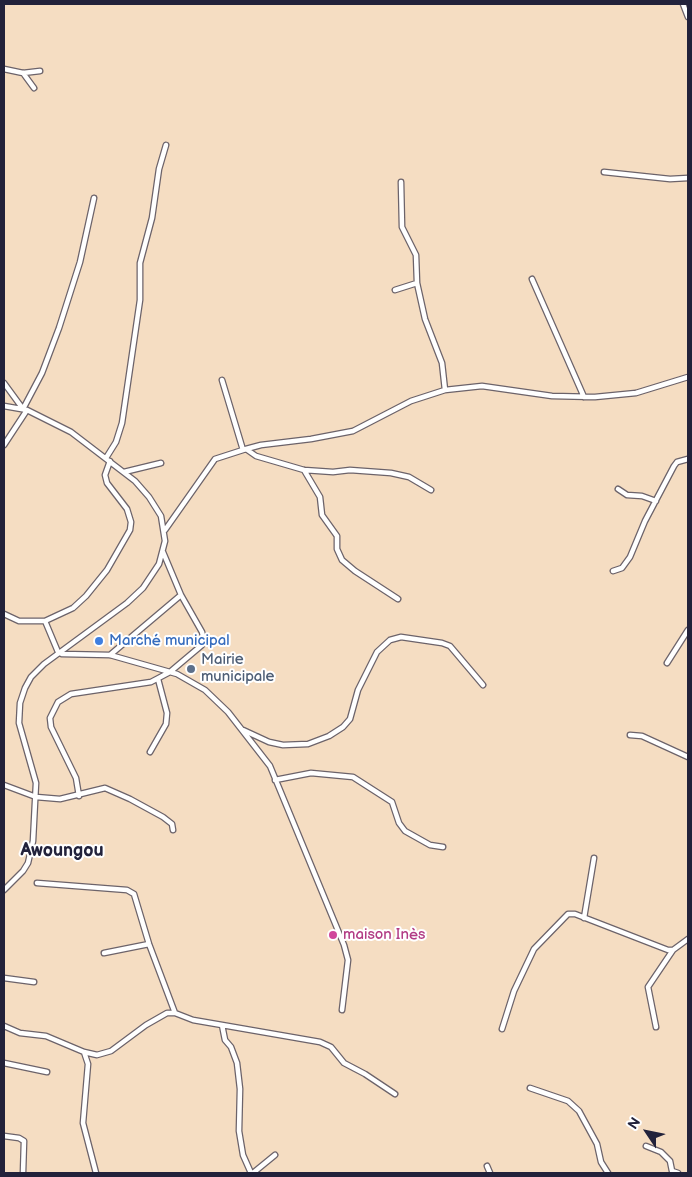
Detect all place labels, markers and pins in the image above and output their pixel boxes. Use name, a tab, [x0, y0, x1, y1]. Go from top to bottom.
place label: Marché municipal	[109, 632, 230, 650]
marker: Marché municipal	[93, 635, 105, 647]
place label: Mairie municipale	[201, 651, 274, 686]
marker: Mairie municipale	[185, 663, 197, 675]
place label: maison Inès	[343, 926, 425, 944]
marker: maison Inès	[327, 929, 339, 941]

